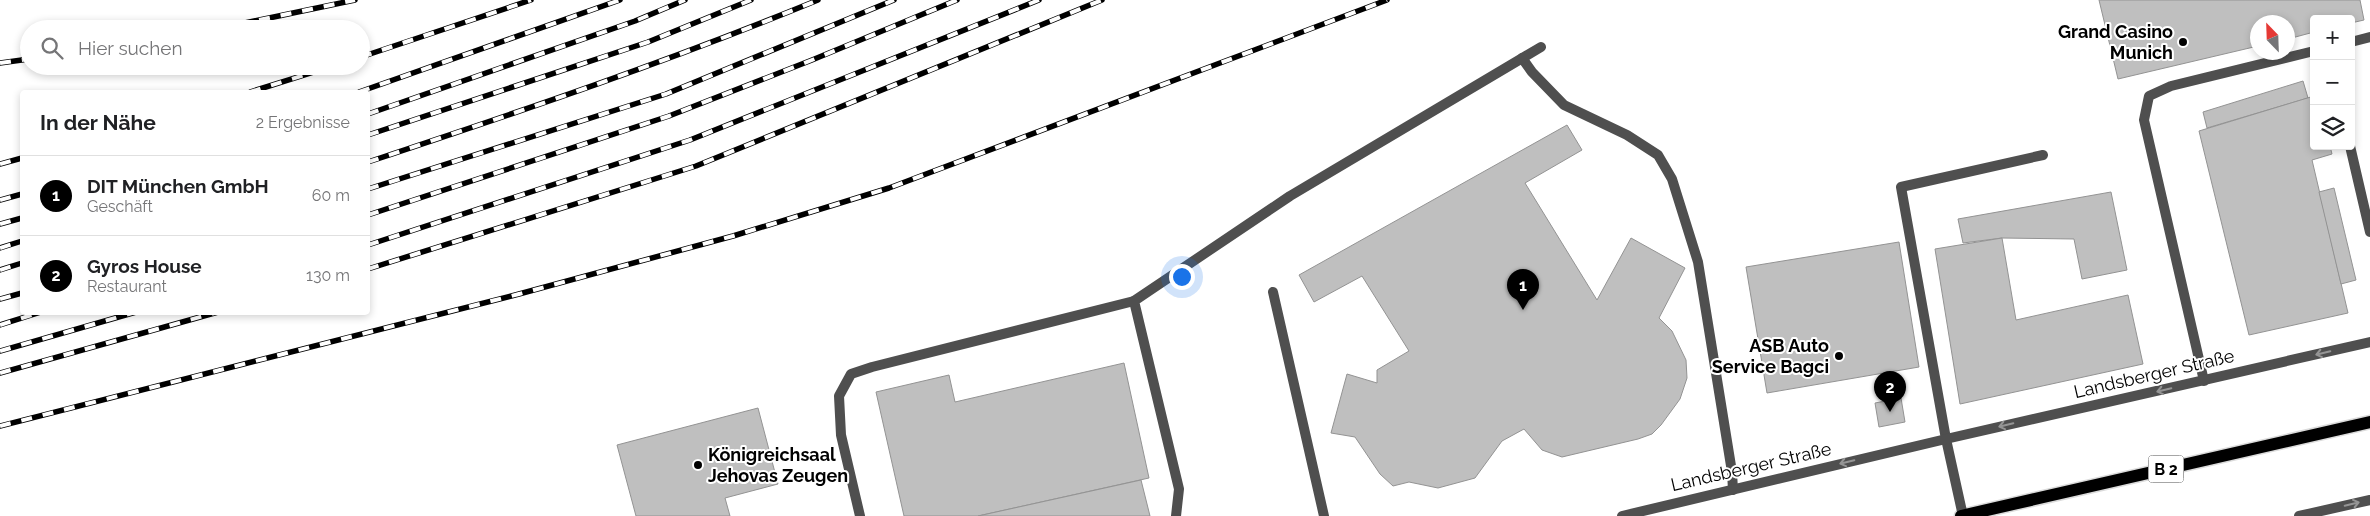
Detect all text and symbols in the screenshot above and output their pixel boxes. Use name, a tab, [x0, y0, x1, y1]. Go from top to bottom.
north arrow	[2250, 15, 2295, 60]
map controls	[2310, 15, 2355, 150]
button: +	[2310, 15, 2355, 60]
search box	[20, 20, 370, 75]
place label: Grand Casino Munich	[2058, 21, 2173, 63]
icon: search	[38, 34, 66, 62]
marker: Grand Casino Munich	[2177, 36, 2189, 48]
text: Hier suchen	[78, 37, 183, 59]
button: −	[2310, 60, 2355, 105]
button: layers	[2310, 105, 2355, 150]
text: In der Nähe	[40, 110, 156, 135]
text: 2 Ergebnisse	[256, 113, 350, 132]
text: DIT München GmbH	[87, 175, 269, 197]
text: 1	[52, 186, 60, 205]
text: 60 m	[312, 186, 350, 205]
text: Geschäft	[87, 197, 153, 216]
text: Gyros House	[87, 255, 202, 277]
your location	[1169, 264, 1195, 290]
text: 2	[51, 266, 61, 285]
text: 130 m	[306, 266, 350, 285]
pin: 1	[1507, 269, 1539, 310]
text: Restaurant	[87, 277, 167, 296]
place label: ASB Auto Service Bagci	[1712, 335, 1829, 377]
street label: Landsberger Straße	[2072, 345, 2237, 402]
one-way arrow	[2315, 349, 2331, 358]
marker: ASB Auto Service Bagci	[1833, 350, 1845, 362]
pin: 2	[1874, 371, 1906, 412]
one-way arrow	[2157, 386, 2173, 395]
one-way arrow	[1998, 421, 2014, 431]
street label: Landsberger Straße	[1669, 438, 1834, 495]
place label: Königreichsaal Jehovas Zeugen	[708, 444, 848, 486]
road number: B 2	[2148, 456, 2184, 482]
one-way arrow	[1840, 458, 1856, 467]
marker: Königreichsaal Jehovas Zeugen	[692, 459, 704, 471]
one-way arrow	[2343, 499, 2359, 508]

